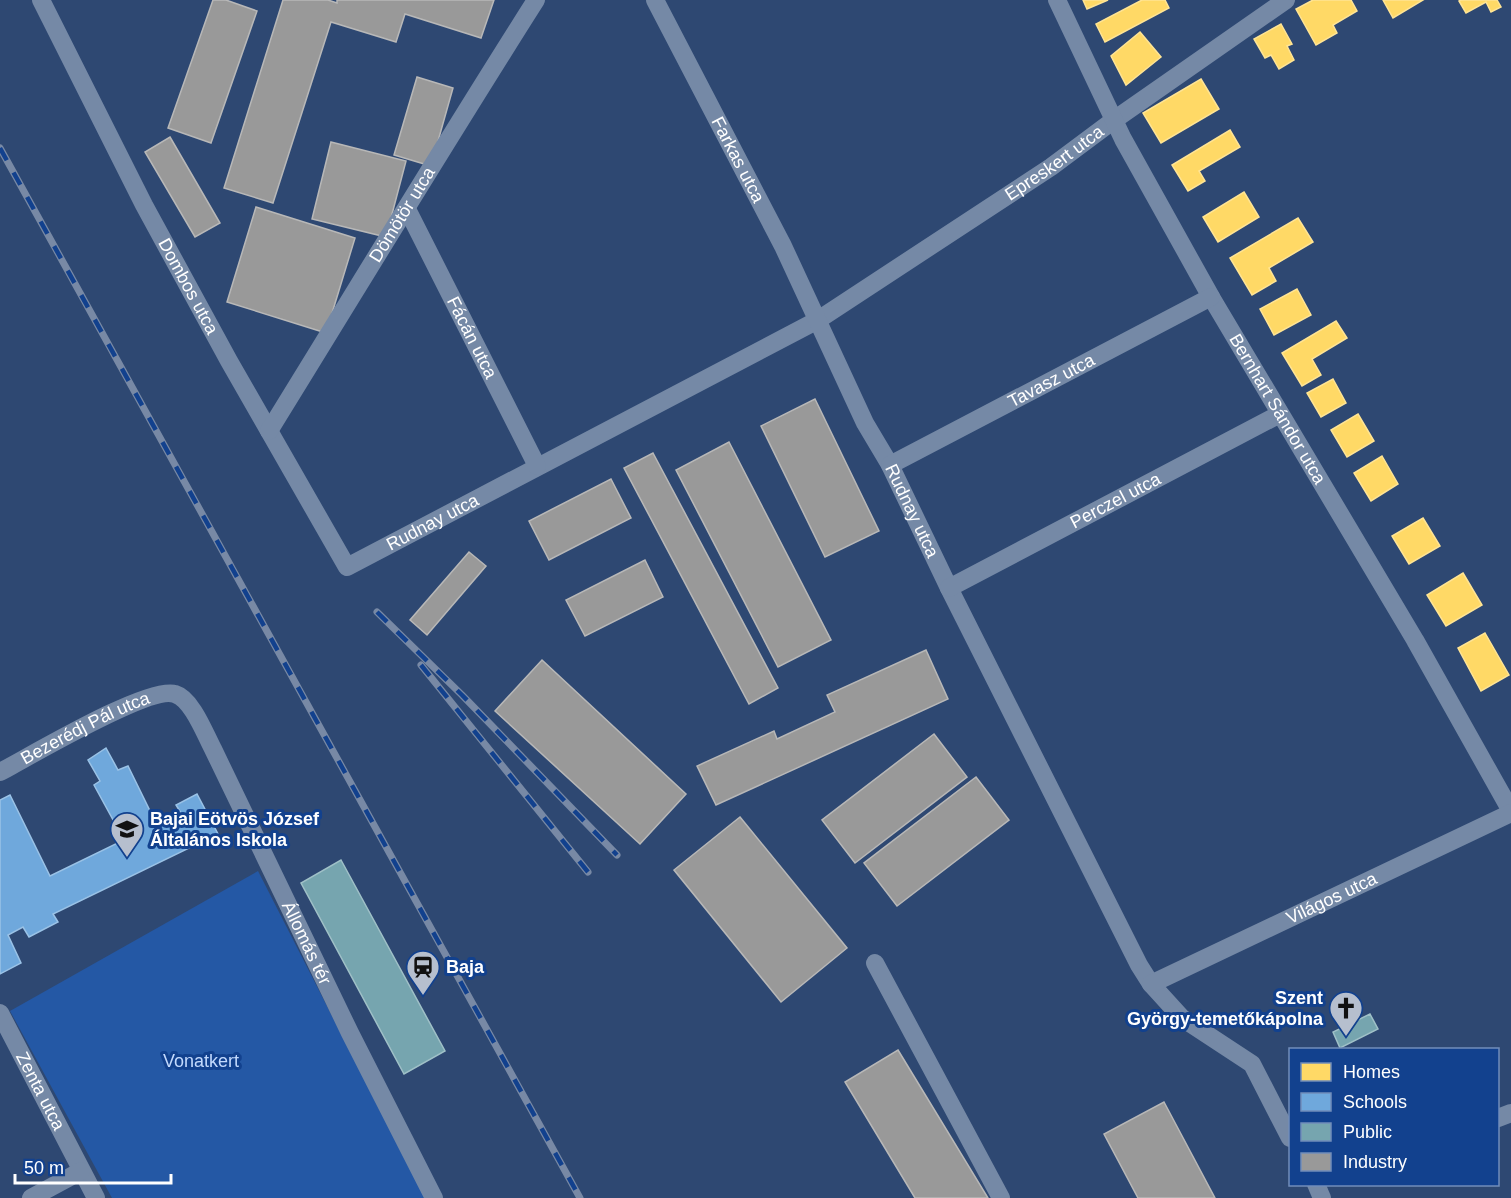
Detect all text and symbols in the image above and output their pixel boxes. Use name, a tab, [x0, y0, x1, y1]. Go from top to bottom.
street label: Farkas utca	[707, 113, 769, 207]
street label: Epreskert utca	[1001, 121, 1108, 205]
street label: Dömötör utca	[365, 163, 439, 266]
street label: Dombos utca	[154, 235, 223, 339]
street label: Fácán utca	[443, 293, 501, 383]
street label: Bernhart Sándor utca	[1225, 330, 1330, 489]
street label: Tavasz utca	[1004, 349, 1099, 412]
street label: Rudnay utca	[881, 461, 943, 562]
street label: Perczel utca	[1067, 468, 1165, 532]
street label: Rudnay utca	[383, 489, 483, 555]
street label: Bezerédj Pál utca	[17, 688, 153, 769]
place label: Bajai Eötvös József Általános Iskola	[150, 809, 320, 850]
school or university icon: Bajai Eötvös József Általános Iskola	[109, 811, 145, 858]
street label: Világos utca	[1283, 868, 1381, 928]
street label: Állomás tér	[278, 898, 335, 988]
station icon: Baja	[405, 949, 441, 996]
place label: Baja	[446, 957, 485, 977]
place label: Szent György-temetőkápolna	[1127, 988, 1324, 1029]
church icon: Szent György-temetőkápolna	[1328, 990, 1364, 1037]
legend	[1289, 1048, 1499, 1186]
street label: Zenta utca	[12, 1049, 69, 1134]
park label: Vonatkert	[163, 1051, 239, 1071]
text: Homes	[1343, 1062, 1400, 1082]
text: Schools	[1343, 1092, 1407, 1112]
text: Public	[1343, 1122, 1392, 1142]
scale bar	[15, 1147, 171, 1185]
text: Industry	[1343, 1152, 1407, 1172]
text: 50 m	[24, 1158, 64, 1178]

